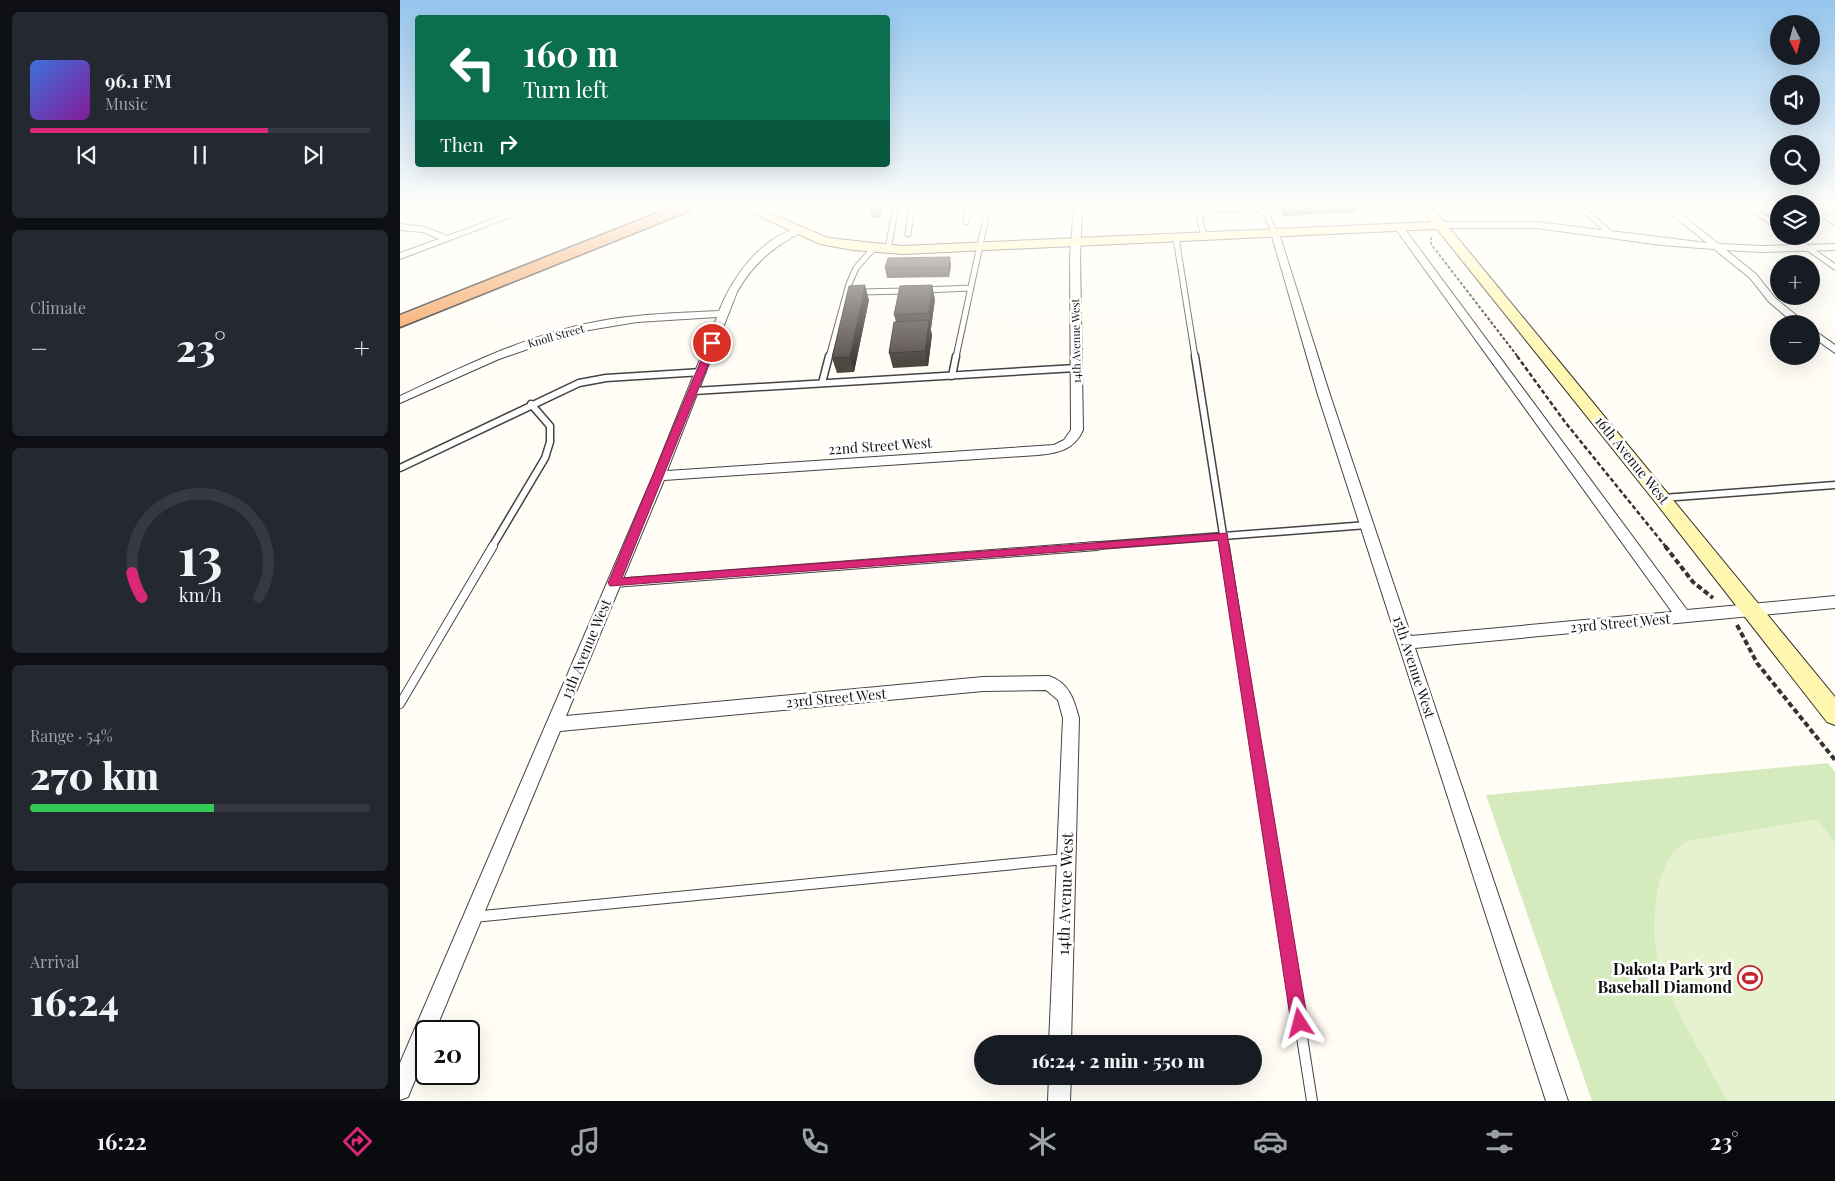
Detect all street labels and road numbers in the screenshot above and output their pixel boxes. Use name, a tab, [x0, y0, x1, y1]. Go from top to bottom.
street label: 14th Avenue West	[1067, 299, 1084, 383]
street label: Knoll Street	[526, 320, 586, 351]
street label: 16th Avenue West	[1591, 412, 1674, 508]
street label: 22nd Street West	[828, 432, 933, 459]
street label: 13th Avenue West	[556, 595, 616, 702]
street label: 23rd Street West	[1569, 609, 1672, 636]
street label: 15th Avenue West	[1389, 613, 1440, 721]
street label: 23rd Street West	[785, 684, 888, 711]
street label: 14th Avenue West	[1052, 832, 1077, 956]

